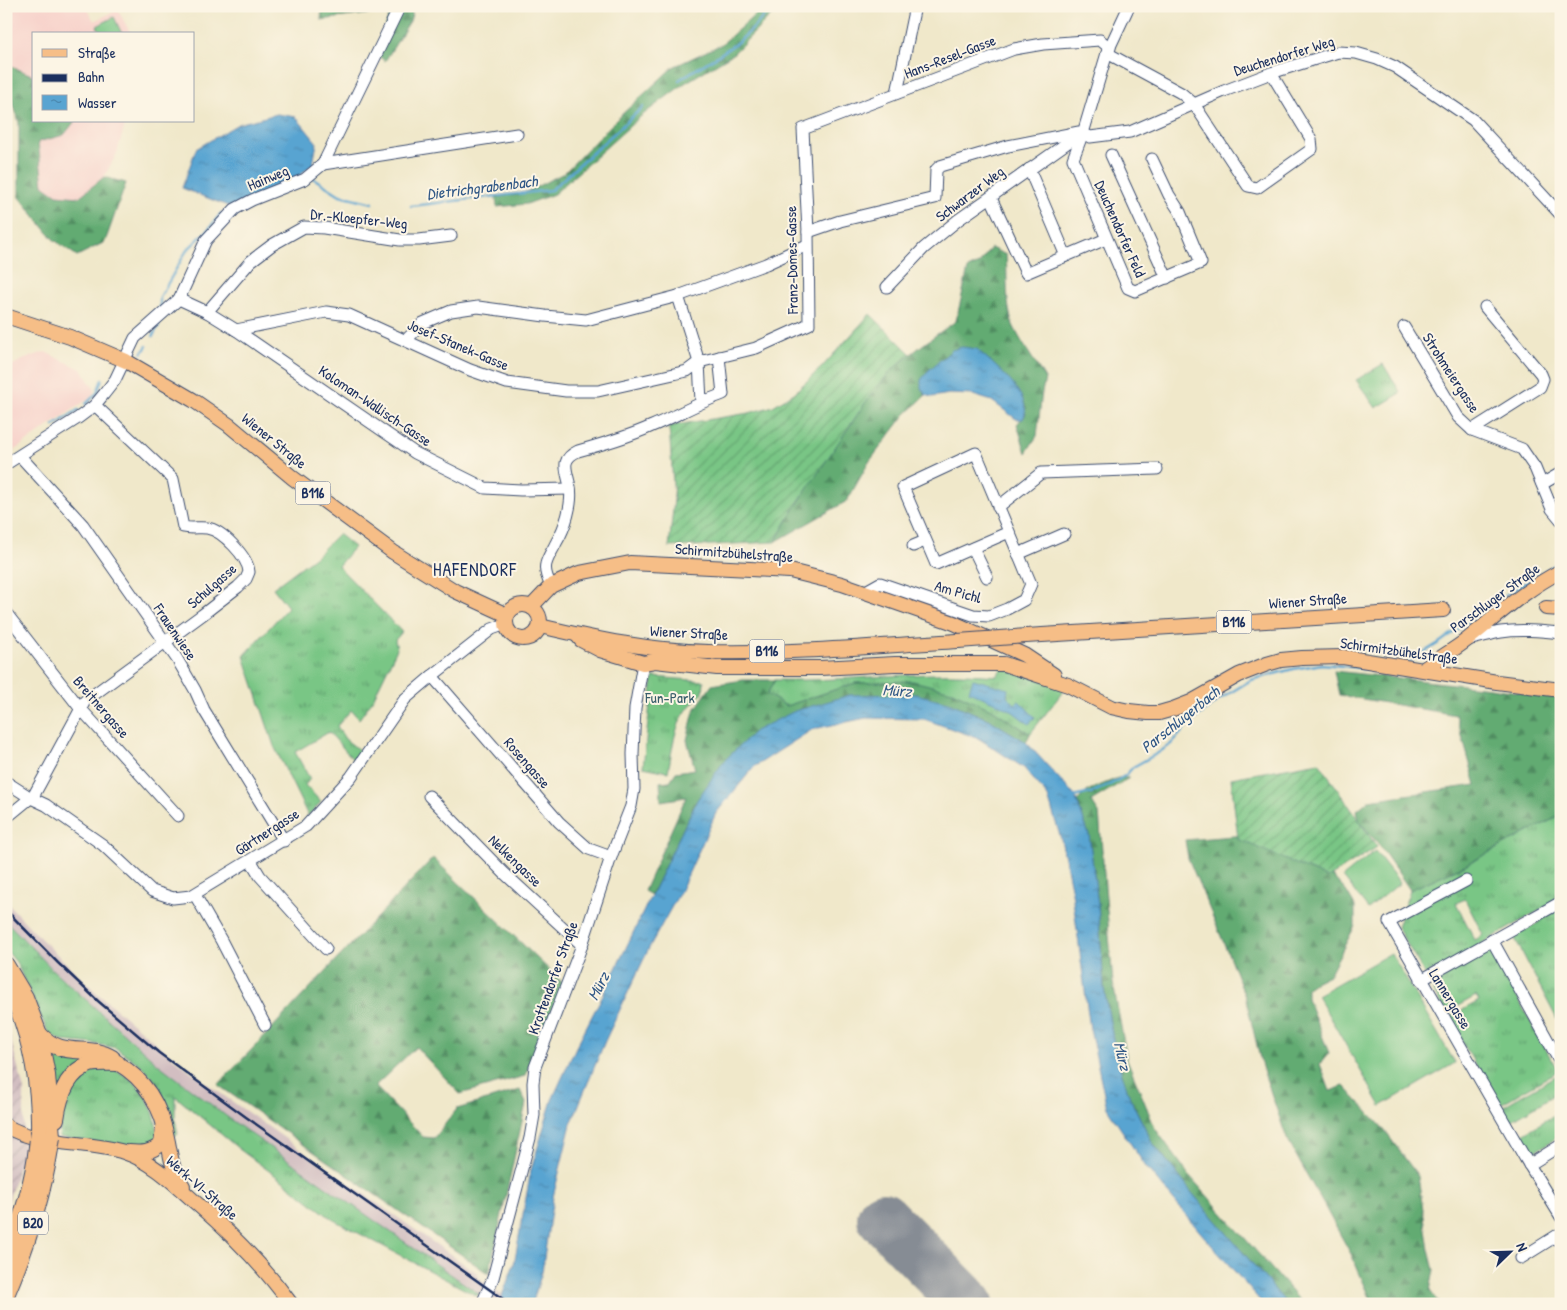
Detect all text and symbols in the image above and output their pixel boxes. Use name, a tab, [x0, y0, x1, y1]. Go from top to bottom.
street label: Hans-Resel-Gasse	[901, 29, 999, 84]
street label: Deuchendorfer Weg	[1231, 30, 1337, 81]
legend	[32, 32, 195, 122]
text: Straße	[78, 42, 116, 63]
text: Bahn	[78, 66, 105, 87]
text: Wasser	[78, 92, 117, 113]
street label: Hainweg	[244, 159, 292, 196]
street label: Schwarzer Weg	[931, 161, 1009, 226]
water label: Dietrichgrabenbach	[425, 169, 540, 205]
street label: Deuchendorfer Feld	[1090, 177, 1151, 281]
street label: Dr.-Kloepfer-Weg	[309, 203, 409, 234]
street label: Franz-Domes-Gasse	[780, 206, 803, 315]
street label: Josef-Stanek-Gasse	[404, 314, 512, 375]
street label: Strohmeiergasse	[1418, 329, 1485, 417]
street label: Koloman-Wallisch-Gasse	[315, 360, 436, 451]
street label: Wiener Straße	[237, 408, 311, 473]
road number: B116	[296, 482, 330, 504]
street label: Schirmitzbühelstraße	[674, 538, 794, 567]
district label: HAFENDORF	[433, 557, 517, 582]
street label: Schulgasse	[182, 558, 241, 613]
street label: Parschluger Straße	[1446, 558, 1544, 637]
street label: Am Pichl	[932, 575, 984, 608]
street label: Wiener Straße	[1268, 587, 1348, 614]
street label: Frauenwiese	[148, 598, 202, 664]
road number: B116	[1216, 610, 1252, 634]
street label: Wiener Straße	[649, 620, 729, 645]
street label: Schirmitzbühelstraße	[1339, 632, 1459, 669]
road number: B116	[750, 640, 784, 662]
street label: Breitnergasse	[68, 671, 134, 742]
water label: Mürz	[882, 678, 913, 702]
water label: Parschlugerbach	[1136, 680, 1225, 758]
park label: Fun-Park	[644, 687, 695, 708]
street label: Rosengasse	[499, 733, 555, 793]
street label: Gärtnergasse	[231, 803, 303, 860]
street label: Nelkengasse	[484, 830, 547, 891]
street label: Krottendorfer Straße	[522, 918, 583, 1037]
street label: Lannergasse	[1424, 965, 1477, 1033]
water label: Mürz	[582, 967, 615, 1004]
water label: Mürz	[1109, 1039, 1137, 1074]
street label: Werk-VI-Straße	[162, 1151, 243, 1225]
road number: B20	[18, 1212, 48, 1234]
north arrow	[1484, 1228, 1534, 1278]
text: N	[1512, 1240, 1533, 1254]

